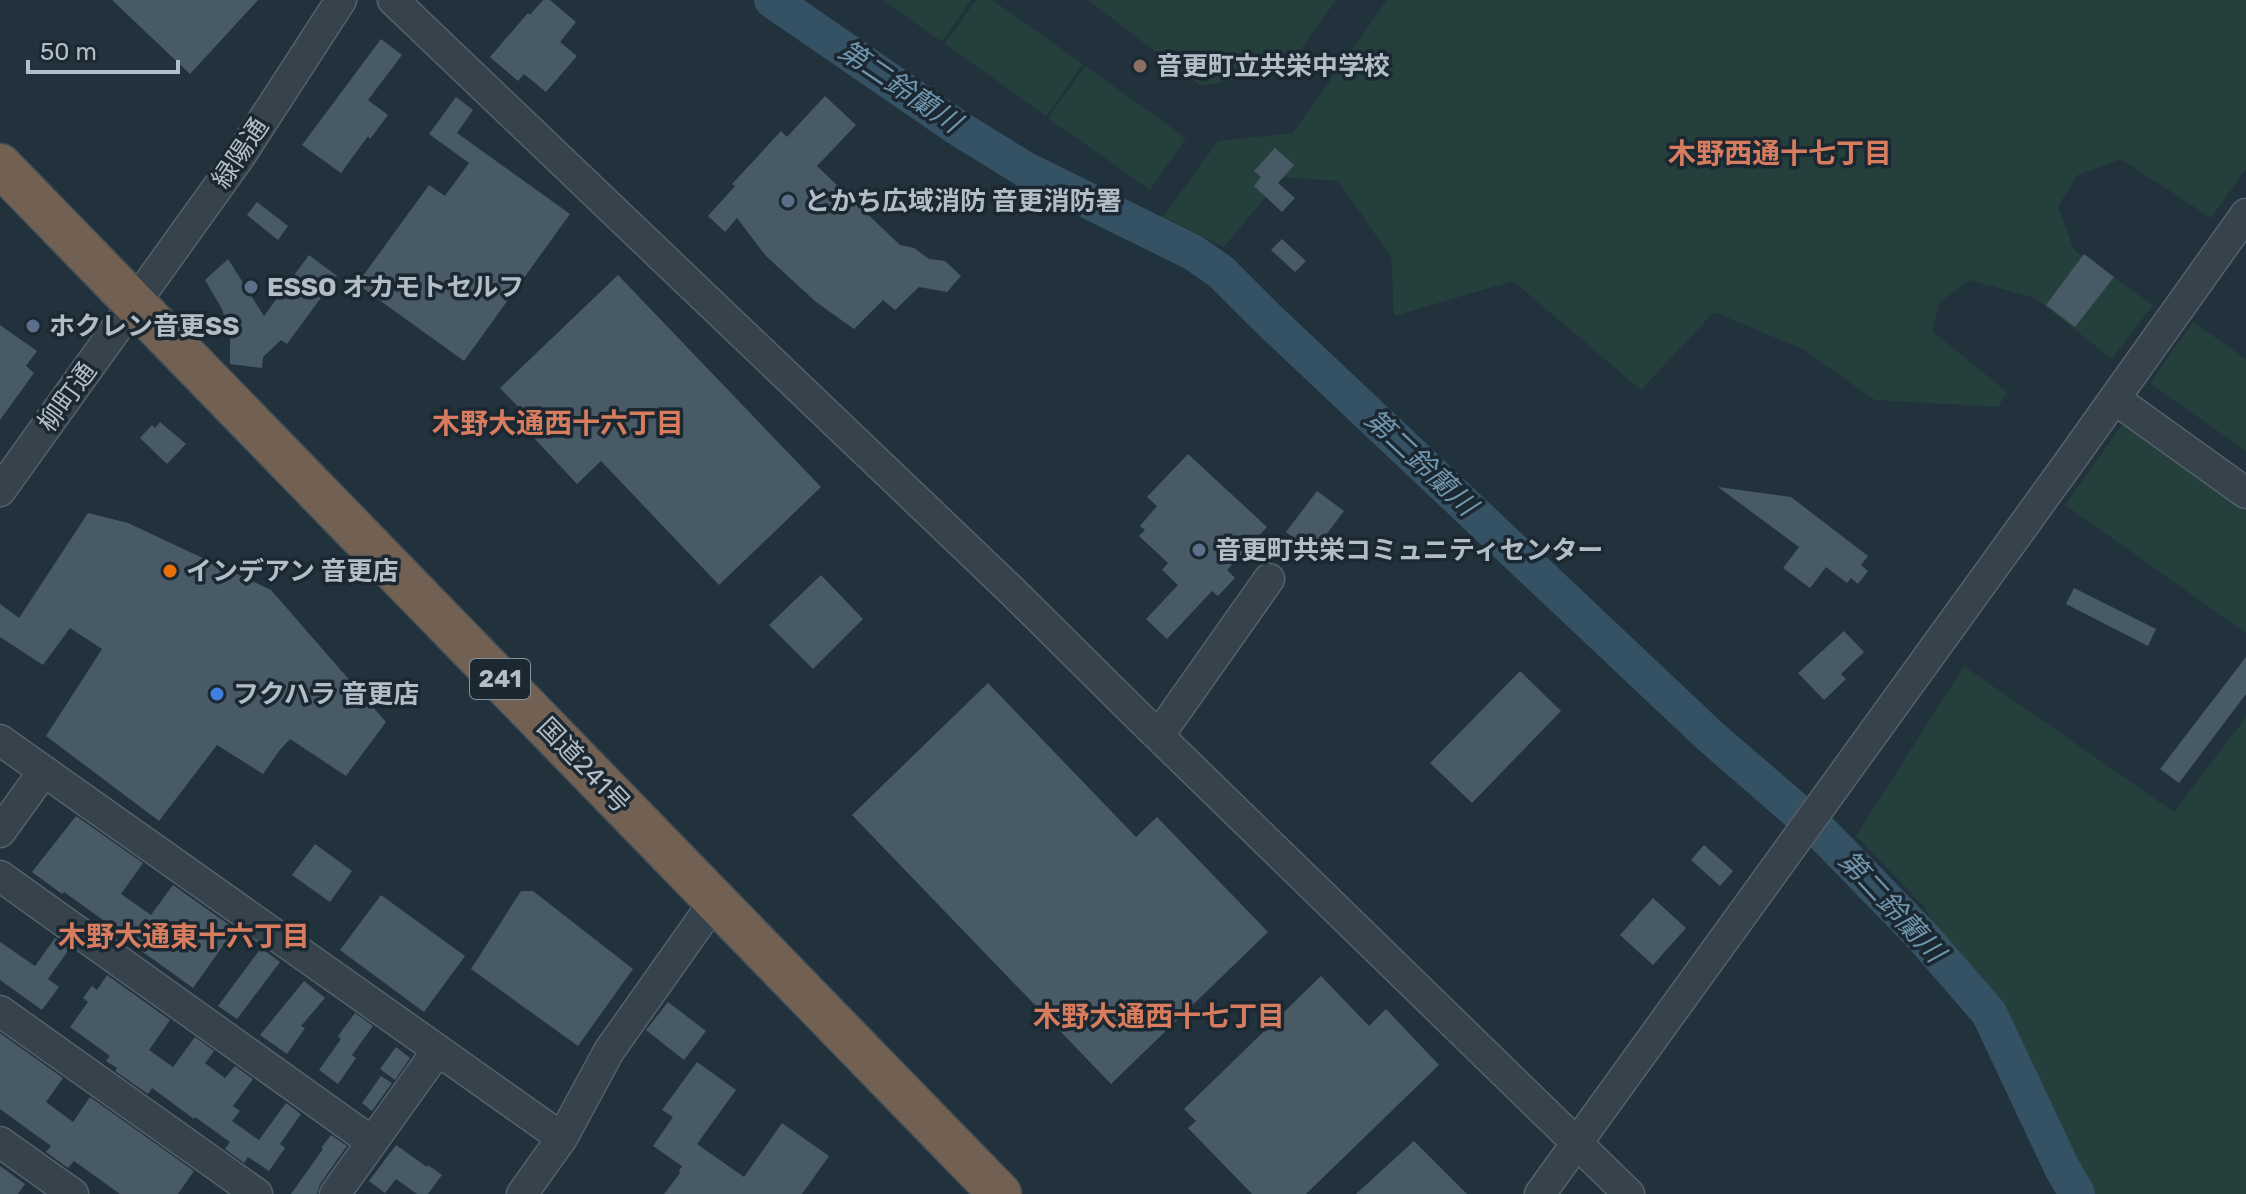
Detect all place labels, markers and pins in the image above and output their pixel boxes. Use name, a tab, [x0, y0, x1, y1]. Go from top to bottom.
place label: 音更町立共栄中学校	[1156, 51, 1390, 82]
marker: 音更町立共栄中学校	[1131, 57, 1149, 75]
place label: とかち広域消防 音更消防署	[804, 186, 1122, 217]
marker: とかち広域消防 音更消防署	[779, 192, 797, 210]
place label: ESSO オカモトセルフ	[267, 272, 524, 303]
marker: ESSO オカモトセルフ	[242, 278, 260, 296]
place label: ホクレン音更SS	[49, 311, 239, 342]
marker: ホクレン音更SS	[24, 317, 42, 335]
place label: 音更町共栄コミュニティセンター	[1215, 535, 1603, 566]
marker: 音更町共栄コミュニティセンター	[1190, 541, 1208, 559]
place label: インデアン 音更店	[186, 556, 399, 587]
marker: インデアン 音更店	[161, 562, 179, 580]
place label: フクハラ 音更店	[233, 679, 419, 710]
marker: フクハラ 音更店	[208, 685, 226, 703]

